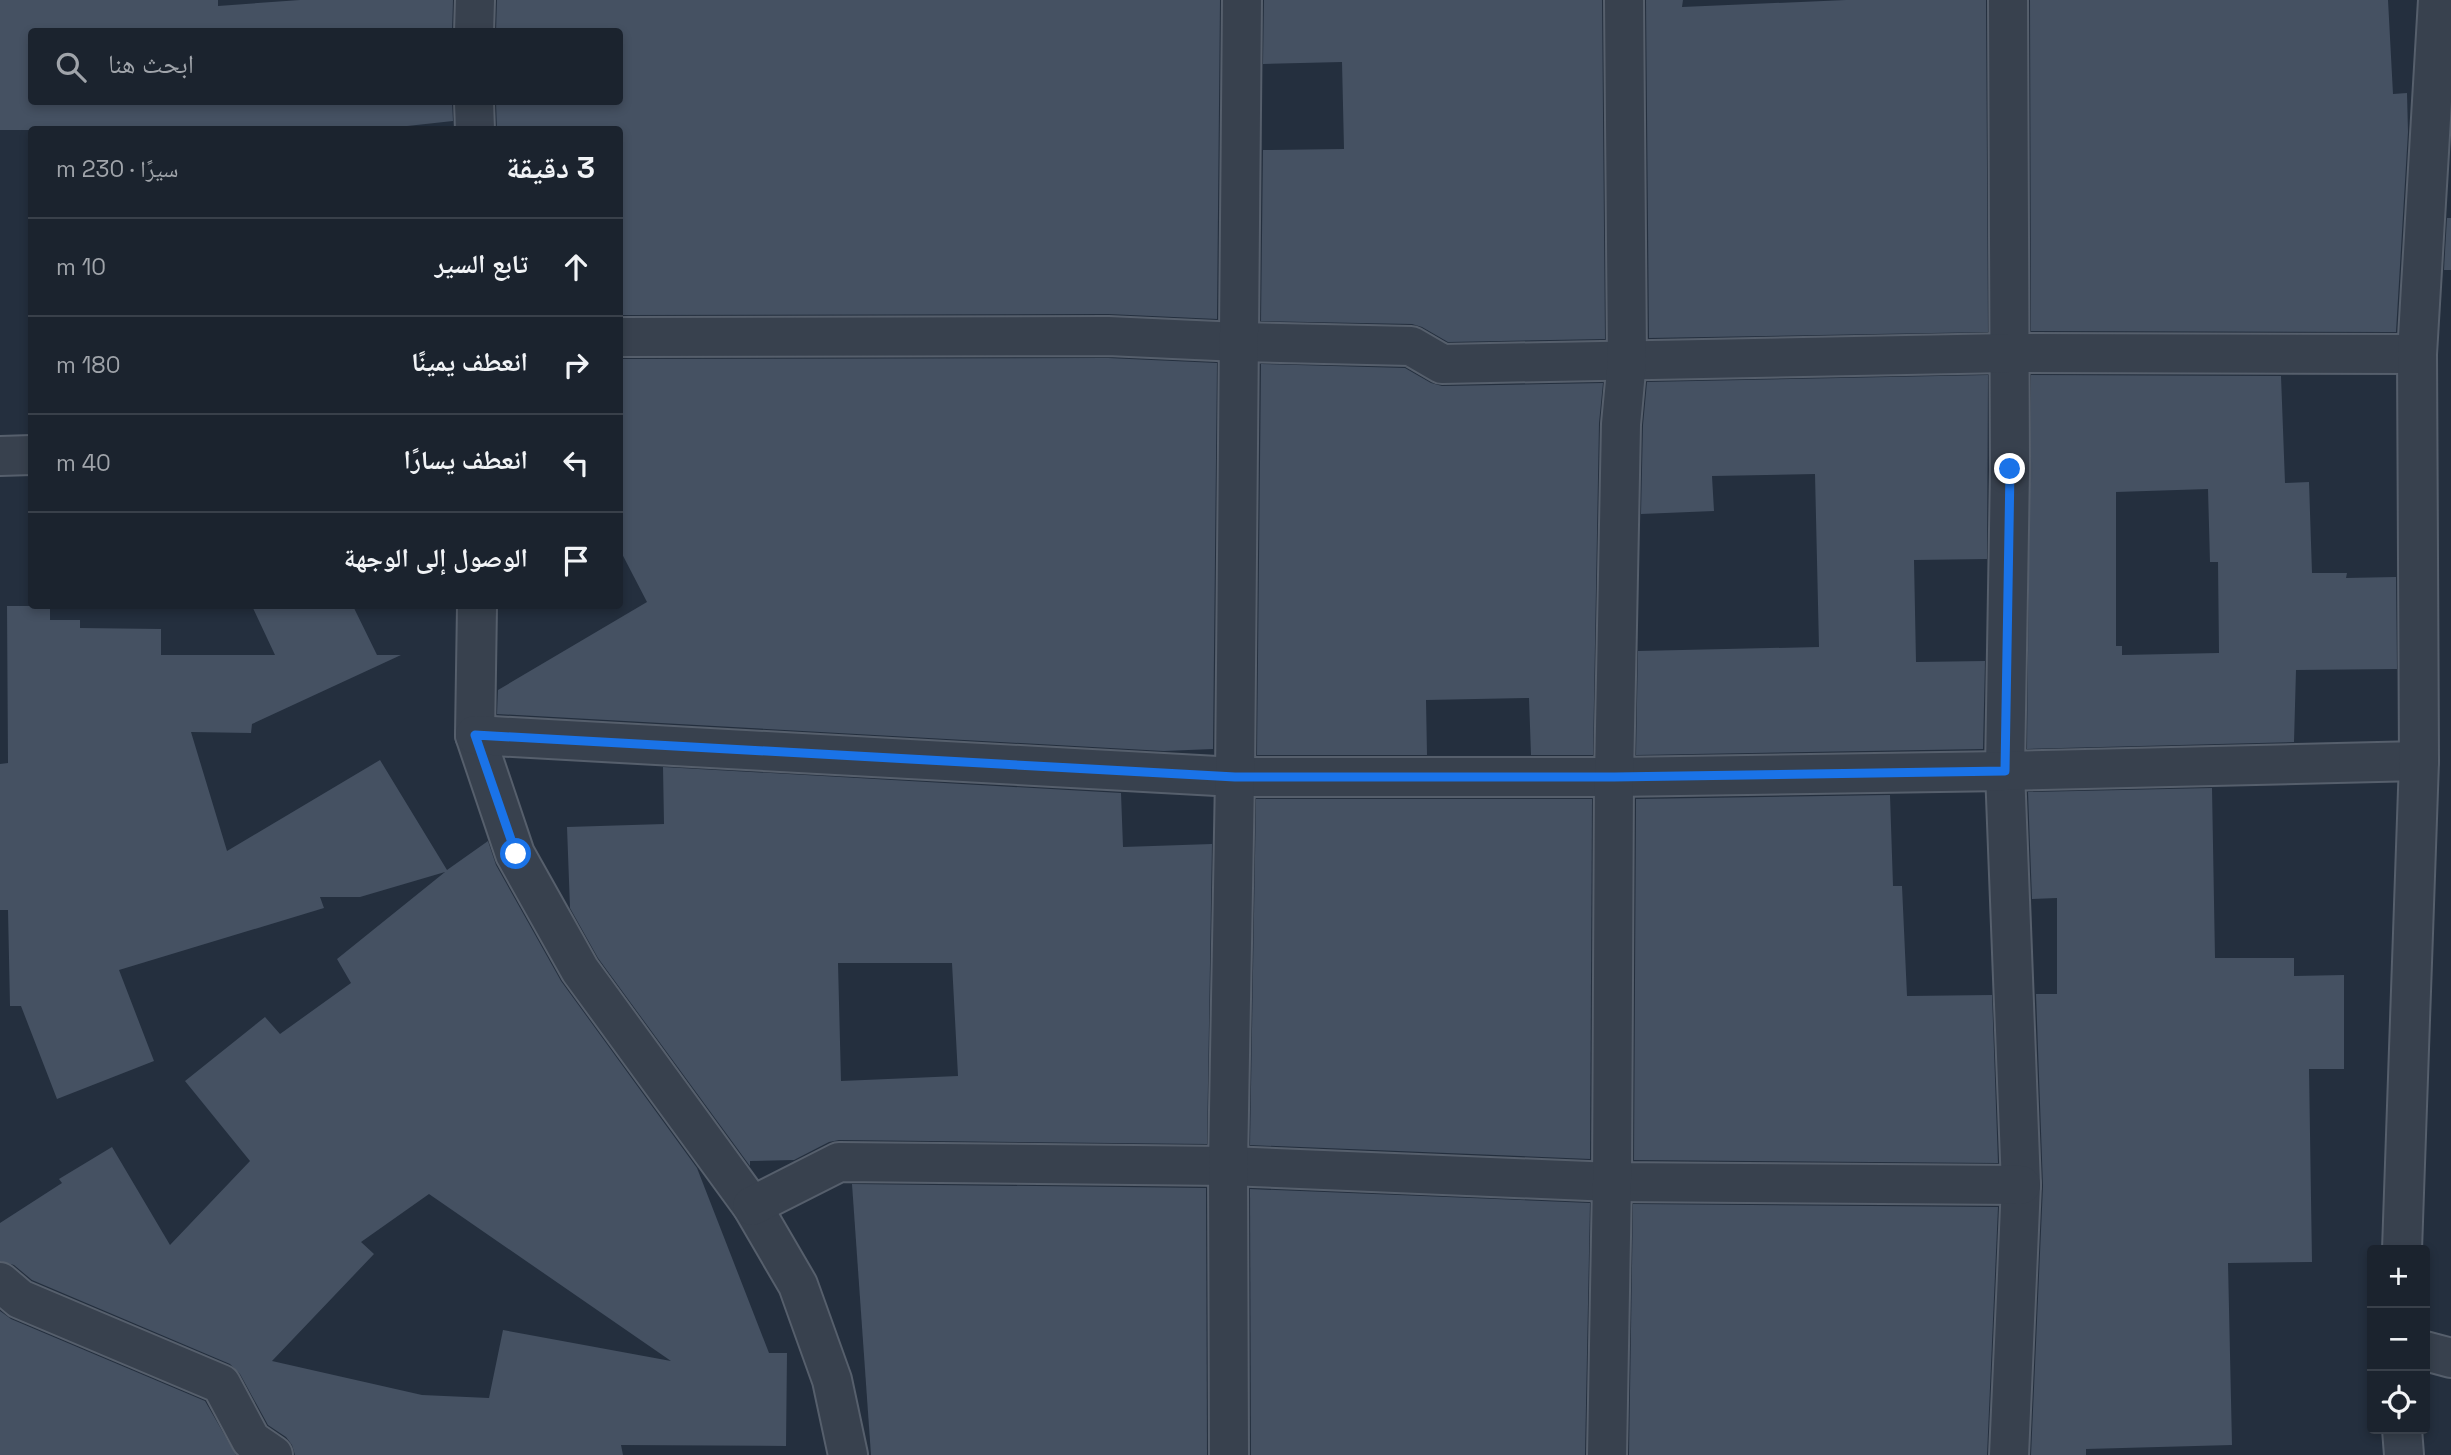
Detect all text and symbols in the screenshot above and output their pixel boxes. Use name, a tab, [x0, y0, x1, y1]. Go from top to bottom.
search box	[28, 28, 623, 105]
text: ابحث هنا	[108, 47, 194, 81]
icon: search	[52, 48, 90, 86]
text: 3 دقيقة	[506, 148, 595, 187]
text: سيرًا · 230 m	[56, 154, 178, 184]
text: تابع السير	[435, 247, 528, 281]
icon: ahead	[557, 248, 595, 286]
text: 10 m	[56, 252, 106, 282]
text: انعطف يمينًا	[411, 345, 528, 379]
icon: right	[557, 346, 595, 384]
text: 180 m	[56, 350, 120, 380]
text: انعطف يسارًا	[404, 443, 528, 477]
icon: left	[557, 444, 595, 482]
text: 40 m	[56, 448, 111, 478]
route end	[1994, 453, 2025, 484]
text: الوصول إلى الوجهة	[344, 541, 528, 575]
icon: arrive	[557, 542, 595, 580]
route start	[500, 838, 531, 869]
map controls	[2367, 1245, 2430, 1434]
button: +	[2367, 1245, 2430, 1308]
button: −	[2367, 1308, 2430, 1371]
button: locate	[2367, 1371, 2430, 1434]

